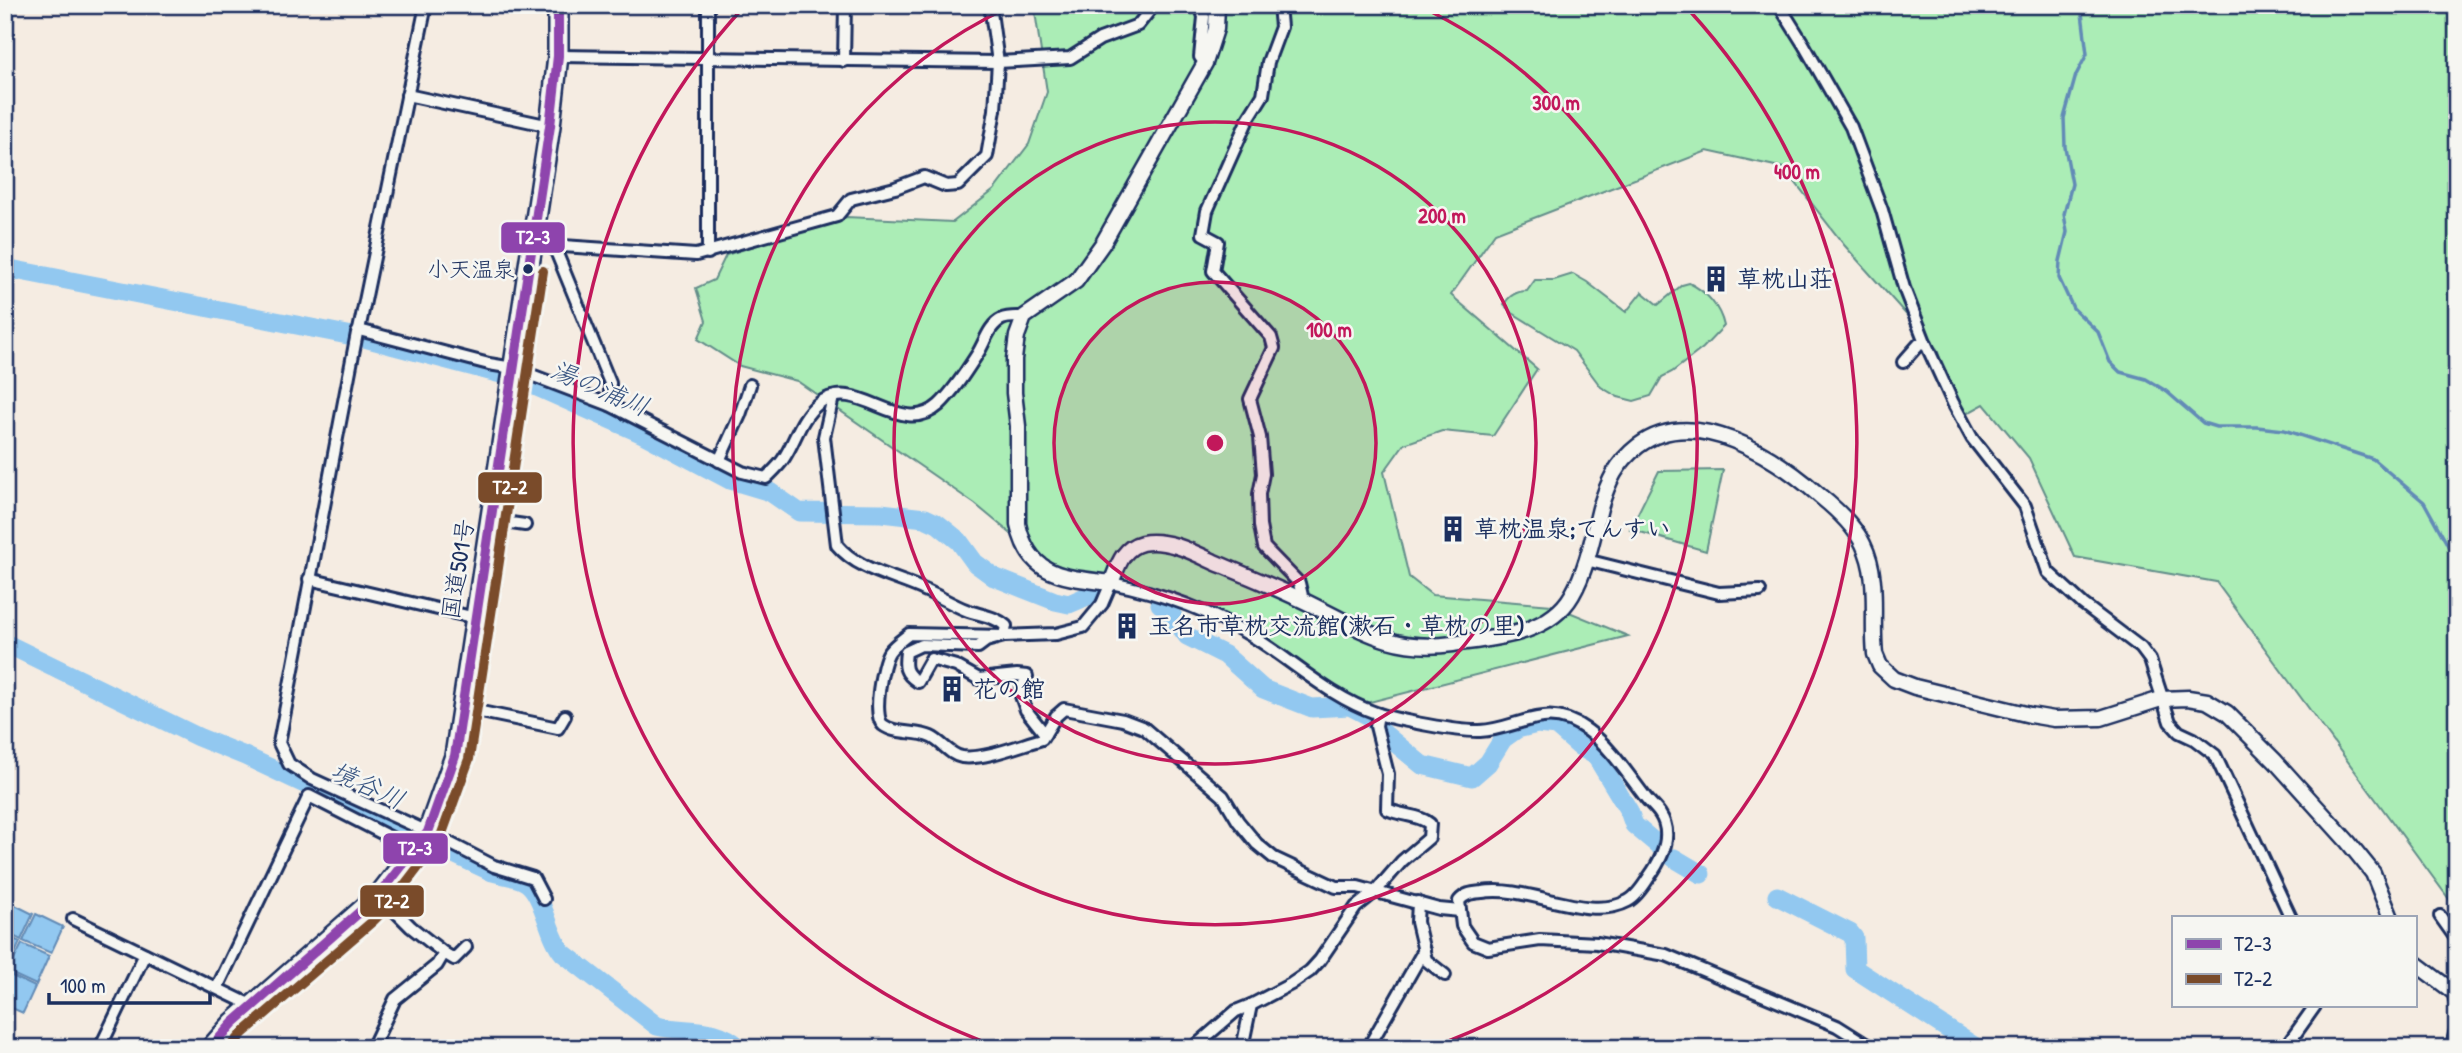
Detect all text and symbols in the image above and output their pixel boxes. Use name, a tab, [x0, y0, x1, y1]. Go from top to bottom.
text: 300 m	[1532, 88, 1580, 117]
text: 400 m	[1774, 157, 1820, 186]
text: 200 m	[1418, 201, 1466, 230]
line badge: T2-3	[500, 221, 566, 254]
text: T2-3	[515, 224, 550, 250]
place label: 小天温泉	[427, 254, 515, 284]
marker: 小天温泉	[521, 262, 535, 276]
place label: 草枕山荘	[1737, 262, 1833, 294]
building icon: 草枕山荘	[1701, 264, 1731, 294]
text: 100 m	[1306, 315, 1352, 344]
water label: 湯の浦川	[545, 351, 655, 424]
centre of rings	[1203, 431, 1227, 455]
line badge: T2-2	[477, 471, 543, 504]
text: T2-2	[492, 474, 527, 500]
place label: 草枕温泉;てんすい	[1474, 512, 1671, 544]
building icon: 草枕温泉;てんすい	[1438, 514, 1468, 544]
street label: 国道501号	[433, 516, 481, 622]
place label: 玉名市草枕交流館(漱石・草枕の里)	[1148, 609, 1525, 641]
building icon: 玉名市草枕交流館(漱石・草枕の里)	[1112, 611, 1142, 641]
place label: 花の館	[973, 672, 1045, 704]
building icon: 花の館	[937, 674, 967, 704]
water label: 境谷川	[325, 752, 411, 817]
line badge: T2-3	[382, 832, 449, 865]
text: T2-3	[397, 835, 432, 861]
line badge: T2-2	[359, 884, 425, 918]
text: T2-2	[374, 888, 409, 914]
legend	[2172, 916, 2416, 1007]
text: T2-3	[2234, 929, 2272, 958]
scale bar	[49, 962, 210, 1006]
text: T2-2	[2234, 964, 2272, 993]
text: 100 m	[60, 971, 106, 1000]

